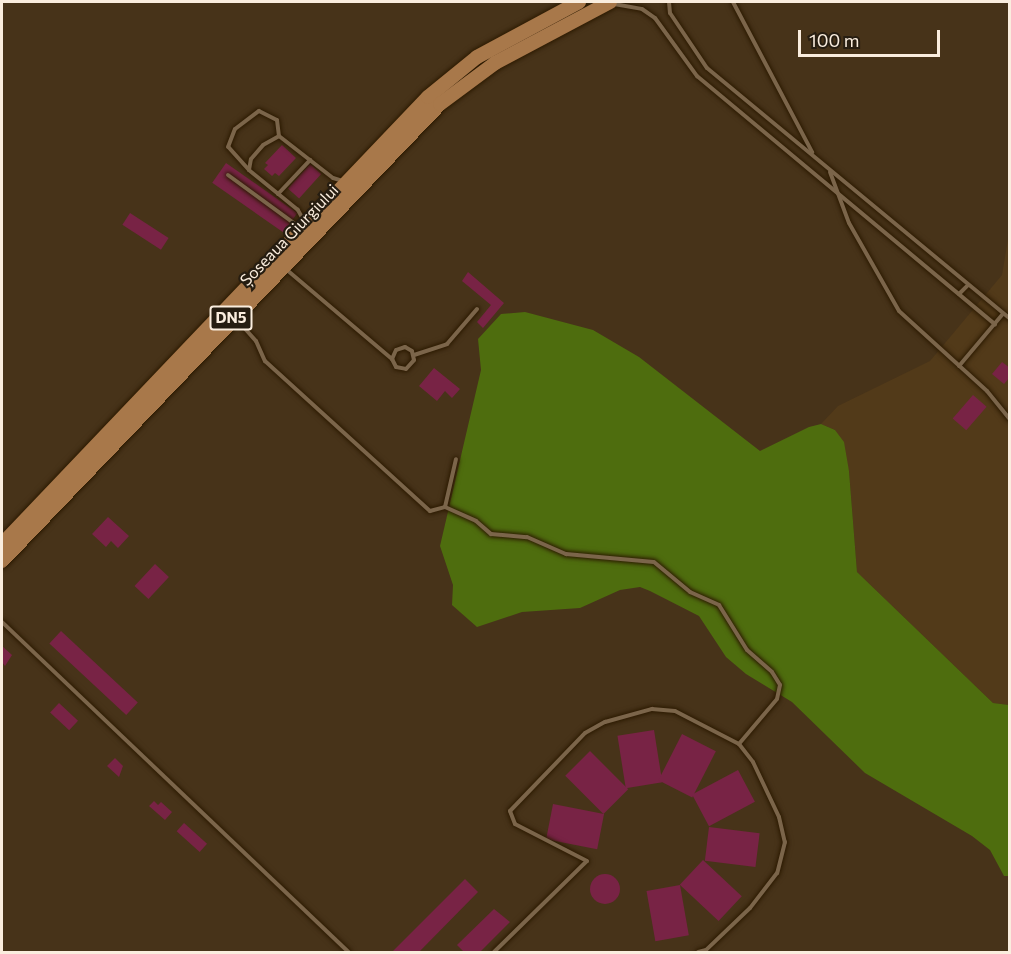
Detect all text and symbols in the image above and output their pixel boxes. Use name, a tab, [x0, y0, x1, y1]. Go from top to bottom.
scale bar	[801, 18, 944, 56]
text: 100 m	[809, 29, 859, 51]
street label: Șoseaua Giurgiului	[236, 180, 342, 290]
road number: DN5	[208, 306, 254, 330]

